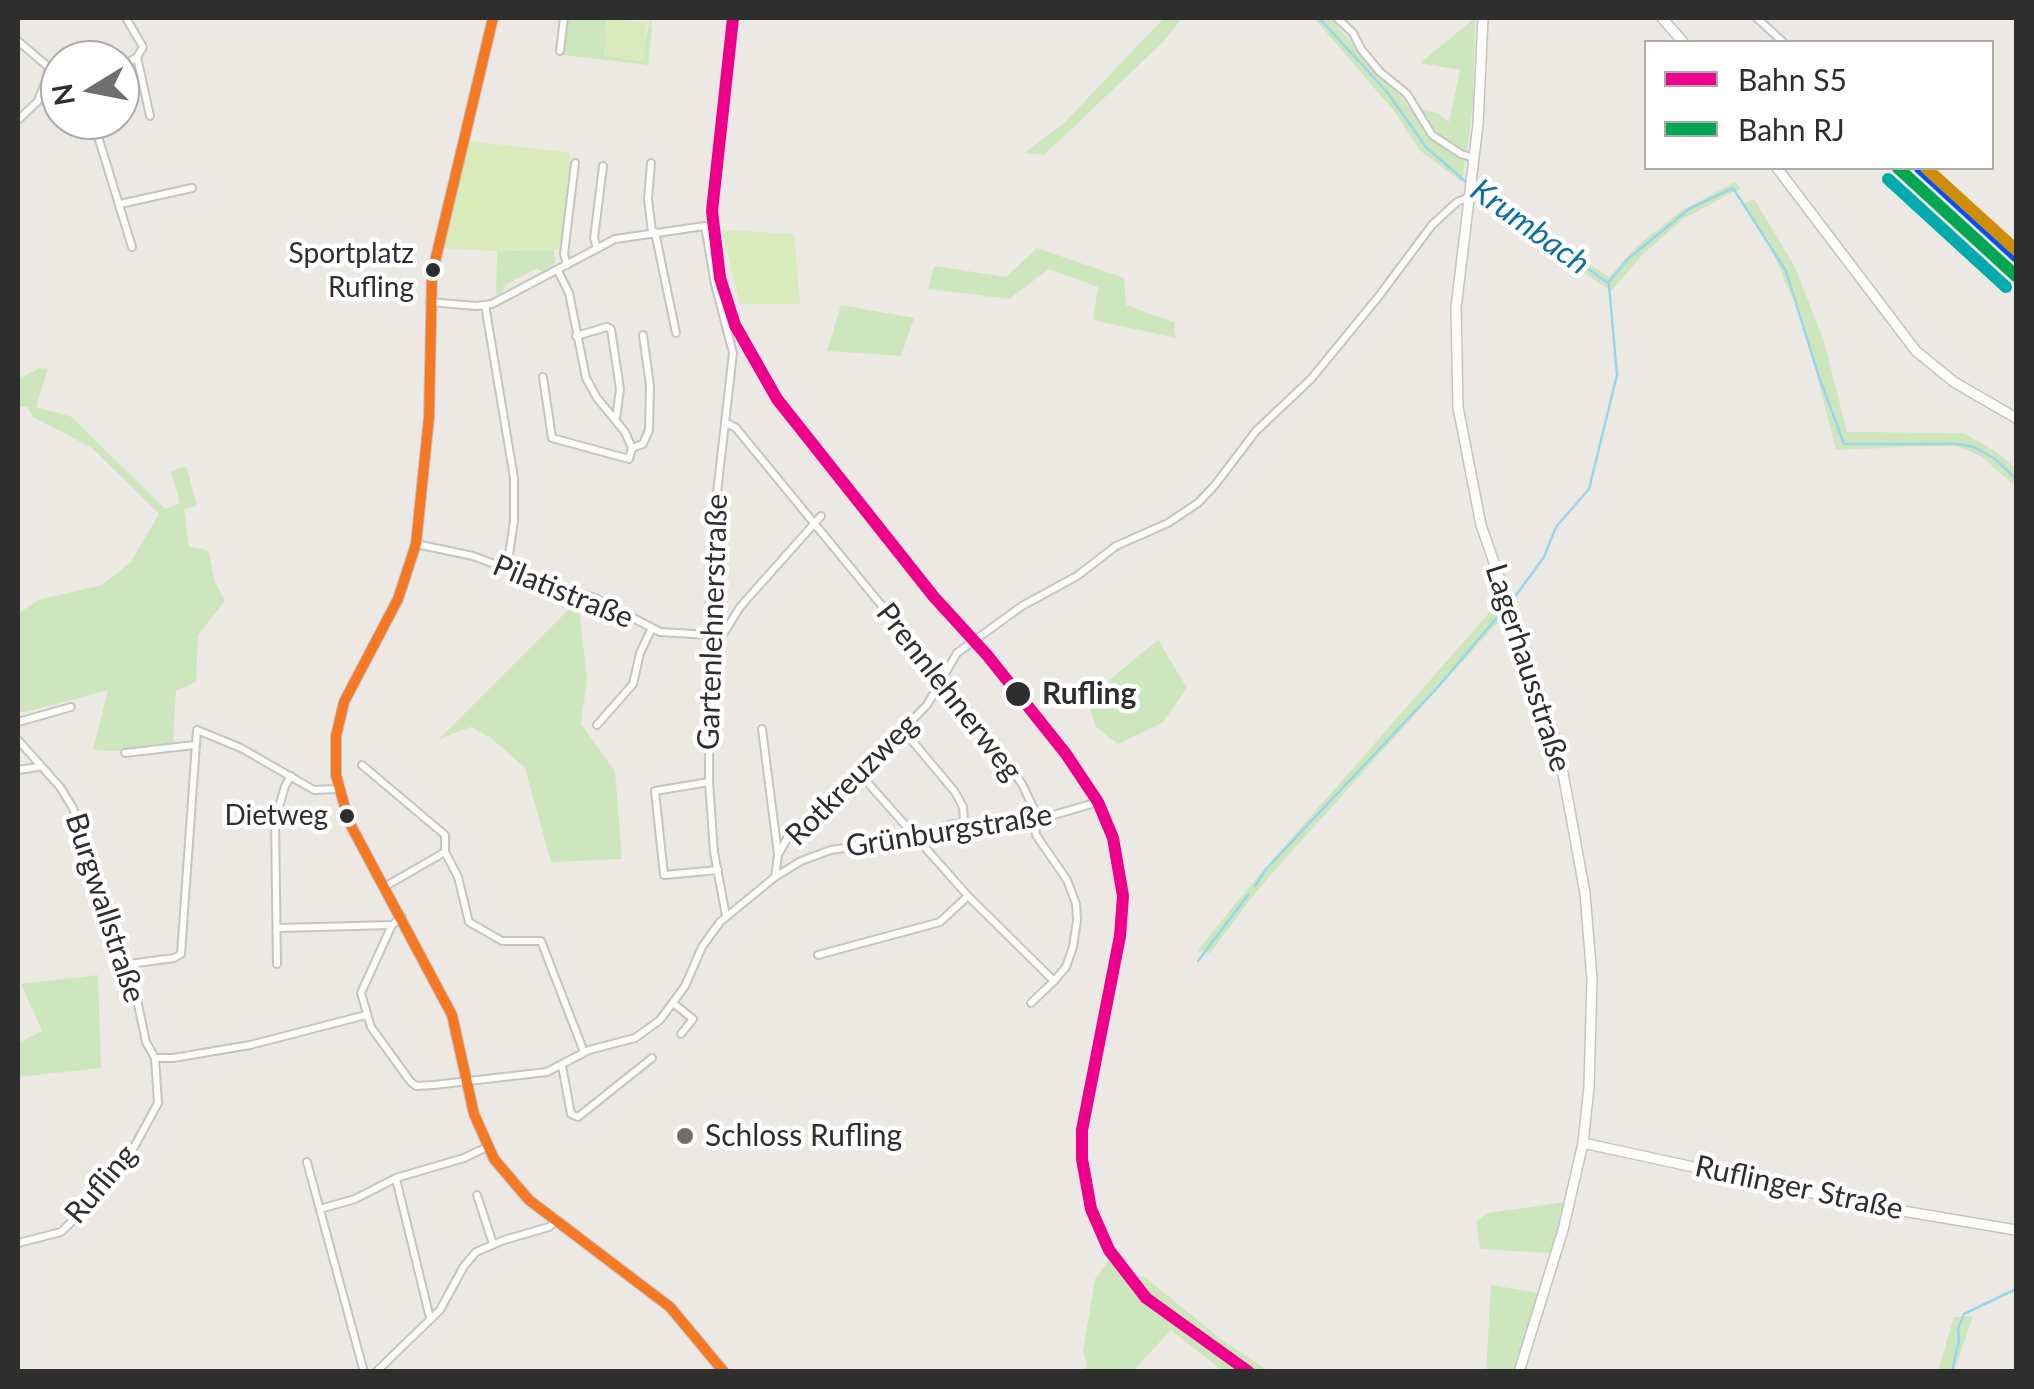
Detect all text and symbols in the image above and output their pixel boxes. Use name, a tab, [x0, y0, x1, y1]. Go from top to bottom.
north arrow	[40, 40, 140, 140]
legend	[1644, 40, 1994, 170]
text: Bahn S5	[1738, 61, 1847, 97]
text: N	[44, 81, 81, 108]
text: Bahn RJ	[1738, 111, 1845, 147]
water label: Krumbach	[1463, 171, 1597, 283]
place label: Sportplatz Rufling	[289, 237, 414, 303]
marker: Sportplatz Rufling	[423, 260, 443, 280]
street label: Gartenlehnerstraße	[691, 493, 735, 751]
street label: Pilatistraße	[488, 548, 638, 636]
street label: Lagerhausstraße	[1477, 560, 1579, 776]
street label: Prennlehnerweg	[869, 596, 1029, 788]
place label: Rufling	[1042, 676, 1136, 712]
marker: Rufling	[1003, 679, 1033, 709]
street label: Rotkreuzweg	[779, 707, 925, 853]
street label: Grünburgstraße	[843, 797, 1055, 865]
place label: Dietweg	[224, 799, 328, 833]
marker: Dietweg	[337, 806, 357, 826]
street label: Burgwallstraße	[57, 809, 153, 1007]
place label: Schloss Rufling	[705, 1118, 902, 1154]
marker: Schloss Rufling	[674, 1125, 696, 1147]
street label: Rufling	[58, 1137, 144, 1231]
street label: Ruflinger Straße	[1692, 1148, 1906, 1228]

